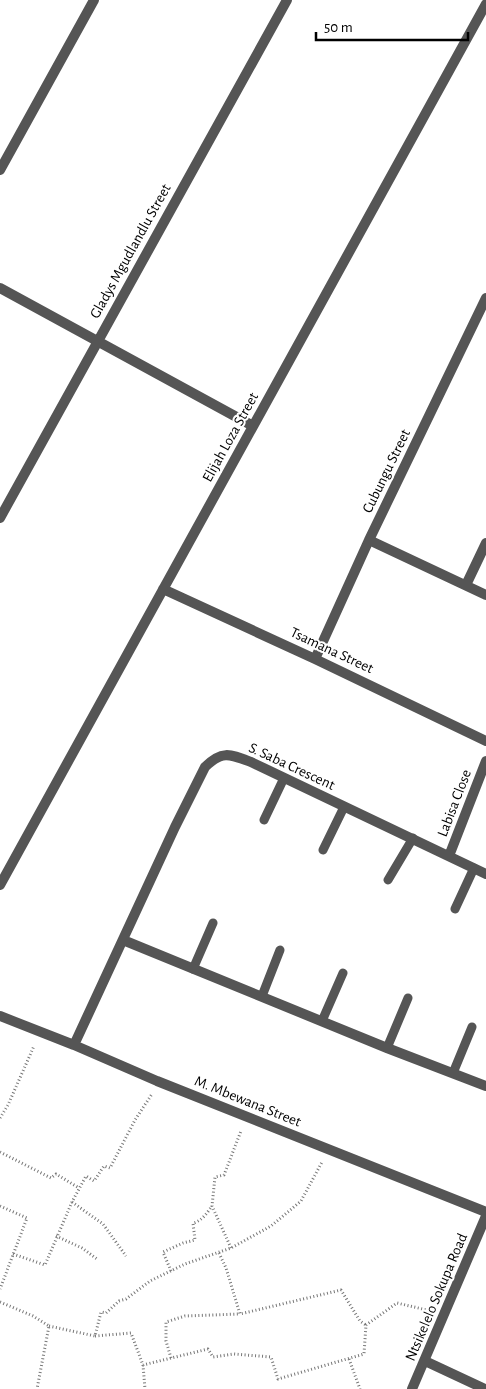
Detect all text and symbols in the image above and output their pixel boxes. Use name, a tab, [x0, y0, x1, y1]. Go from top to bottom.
scale bar	[316, 10, 468, 42]
text: 50 m	[324, 20, 353, 35]
street label: Gladys Mgudlandlu Street	[87, 181, 174, 321]
street label: Elijah Loza Street	[200, 390, 261, 485]
street label: Cubungu Street	[360, 427, 413, 515]
street label: Tsamana Street	[288, 625, 376, 676]
street label: S. Saba Crescent	[247, 740, 337, 793]
street label: Labisa Close	[435, 767, 474, 839]
street label: M. Mbewana Street	[192, 1073, 303, 1130]
street label: Ntsikelelo Sokupa Road	[403, 1231, 470, 1363]

